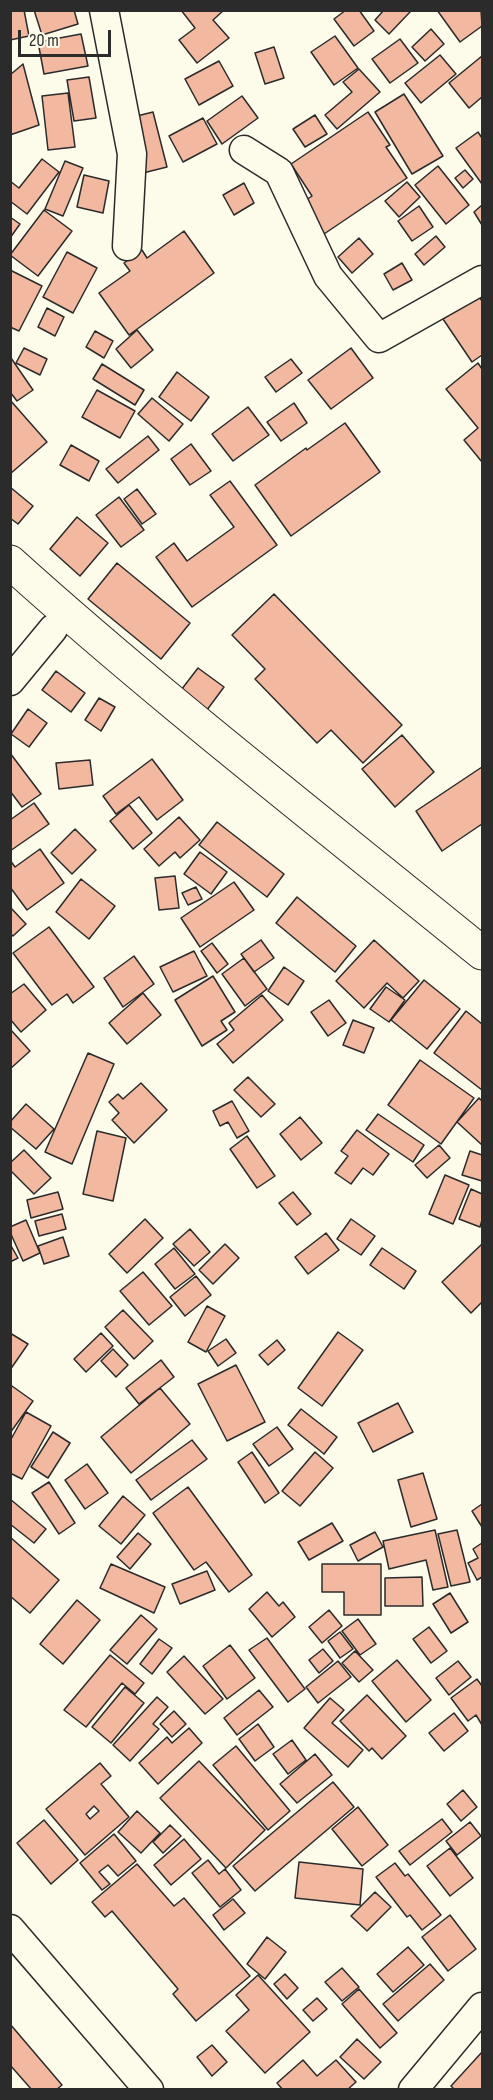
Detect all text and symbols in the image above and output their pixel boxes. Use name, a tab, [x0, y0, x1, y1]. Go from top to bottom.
scale bar	[21, 18, 114, 56]
text: 20 m	[29, 30, 59, 51]

